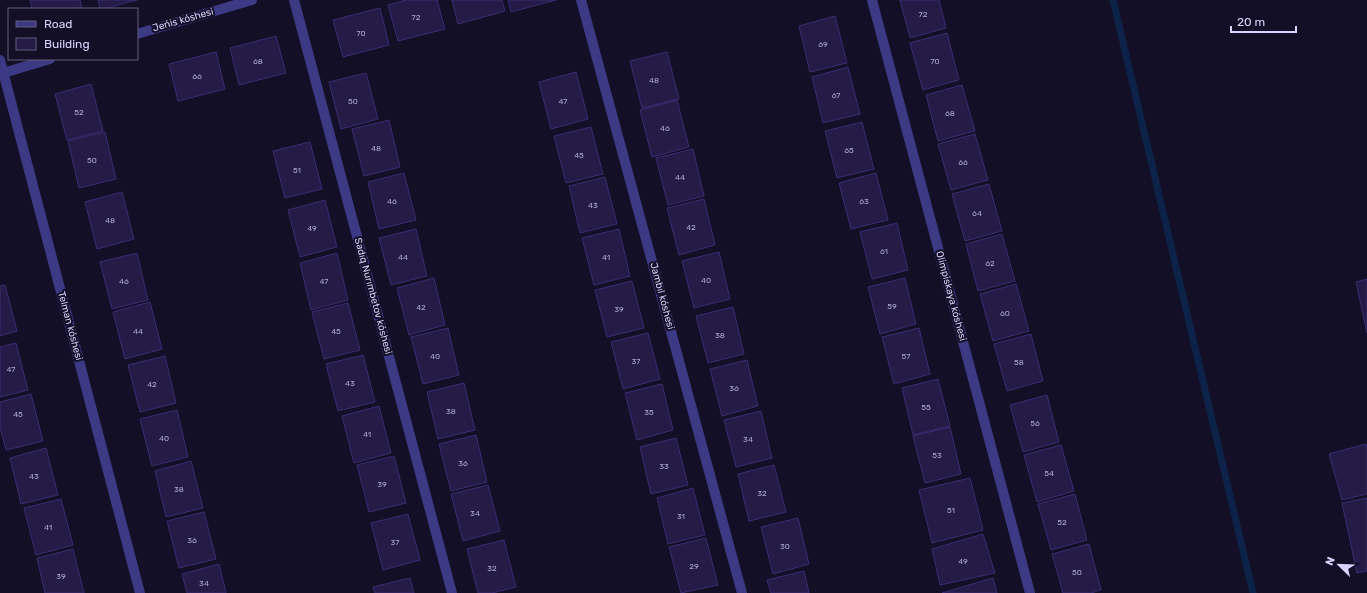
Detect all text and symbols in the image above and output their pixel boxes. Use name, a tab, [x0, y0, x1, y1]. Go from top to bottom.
street label: Jeńis kóshesi	[151, 6, 215, 34]
legend	[8, 8, 138, 60]
scale bar	[1231, 8, 1296, 34]
house number: 72	[919, 10, 928, 19]
house number: 72	[412, 13, 421, 22]
text: 20 m	[1237, 15, 1265, 29]
text: Road	[44, 17, 72, 31]
house number: 70	[356, 29, 366, 38]
text: Building	[44, 37, 90, 51]
house number: 69	[818, 40, 828, 49]
house number: 68	[253, 57, 263, 66]
house number: 70	[930, 57, 940, 66]
house number: 66	[192, 72, 202, 81]
house number: 48	[649, 76, 659, 85]
house number: 67	[832, 91, 840, 100]
house number: 50	[348, 97, 358, 106]
house number: 47	[559, 97, 567, 106]
house number: 52	[74, 108, 84, 117]
house number: 68	[945, 109, 955, 118]
house number: 46	[660, 124, 670, 133]
house number: 48	[371, 144, 381, 153]
house number: 65	[844, 146, 854, 155]
house number: 45	[574, 151, 584, 160]
house number: 50	[87, 156, 97, 165]
house number: 66	[958, 158, 968, 167]
house number: 51	[293, 166, 301, 175]
house number: 44	[675, 173, 685, 182]
house number: 46	[387, 197, 397, 206]
house number: 63	[859, 197, 869, 206]
house number: 43	[588, 201, 598, 210]
house number: 64	[972, 209, 982, 218]
house number: 48	[105, 216, 115, 225]
house number: 42	[686, 223, 696, 232]
house number: 49	[307, 224, 317, 233]
street label: Sadıq Nurımbetov kóshesi	[352, 236, 394, 356]
house number: 61	[880, 247, 888, 256]
street label: Olimpiskaya kóshesi	[933, 250, 969, 342]
house number: 44	[398, 253, 408, 262]
house number: 41	[602, 253, 610, 262]
house number: 62	[985, 259, 995, 268]
street label: Jambıl kóshesi	[647, 261, 677, 331]
house number: 40	[701, 276, 711, 285]
house number: 46	[119, 277, 129, 286]
house number: 47	[320, 277, 328, 286]
street label: Telman kóshesi	[55, 290, 85, 362]
house number: 59	[887, 302, 897, 311]
house number: 42	[416, 303, 426, 312]
house number: 39	[614, 305, 624, 314]
house number: 60	[1000, 309, 1010, 318]
house number: 44	[133, 327, 143, 336]
house number: 45	[331, 327, 341, 336]
house number: 38	[715, 331, 725, 340]
house number: 40	[430, 352, 440, 361]
house number: 57	[902, 352, 910, 361]
house number: 37	[632, 357, 640, 366]
house number: 58	[1014, 358, 1024, 367]
house number: 47	[7, 365, 15, 374]
house number: 43	[345, 379, 355, 388]
house number: 42	[147, 380, 157, 389]
house number: 36	[729, 384, 739, 393]
house number: 55	[921, 403, 931, 412]
house number: 38	[446, 407, 456, 416]
house number: 35	[644, 408, 654, 417]
house number: 45	[13, 410, 23, 419]
house number: 56	[1030, 419, 1040, 428]
house number: 41	[363, 430, 371, 439]
house number: 40	[159, 434, 169, 443]
house number: 34	[743, 435, 753, 444]
house number: 53	[932, 451, 942, 460]
house number: 36	[458, 459, 468, 468]
house number: 33	[659, 462, 669, 471]
house number: 54	[1044, 469, 1054, 478]
house number: 43	[29, 472, 39, 481]
house number: 39	[377, 480, 387, 489]
house number: 38	[174, 485, 184, 494]
house number: 32	[757, 489, 767, 498]
house number: 51	[947, 506, 955, 515]
house number: 34	[470, 509, 480, 518]
house number: 31	[677, 512, 685, 521]
house number: 52	[1057, 518, 1067, 527]
house number: 41	[44, 523, 52, 532]
house number: 36	[187, 536, 197, 545]
house number: 37	[391, 538, 399, 547]
house number: 30	[780, 542, 790, 551]
north arrow	[1319, 545, 1359, 585]
text: N	[1323, 555, 1338, 567]
house number: 49	[958, 557, 968, 566]
house number: 29	[689, 562, 699, 571]
house number: 32	[487, 564, 497, 573]
house number: 50	[1072, 568, 1082, 577]
house number: 39	[56, 572, 66, 581]
house number: 34	[199, 579, 209, 588]

